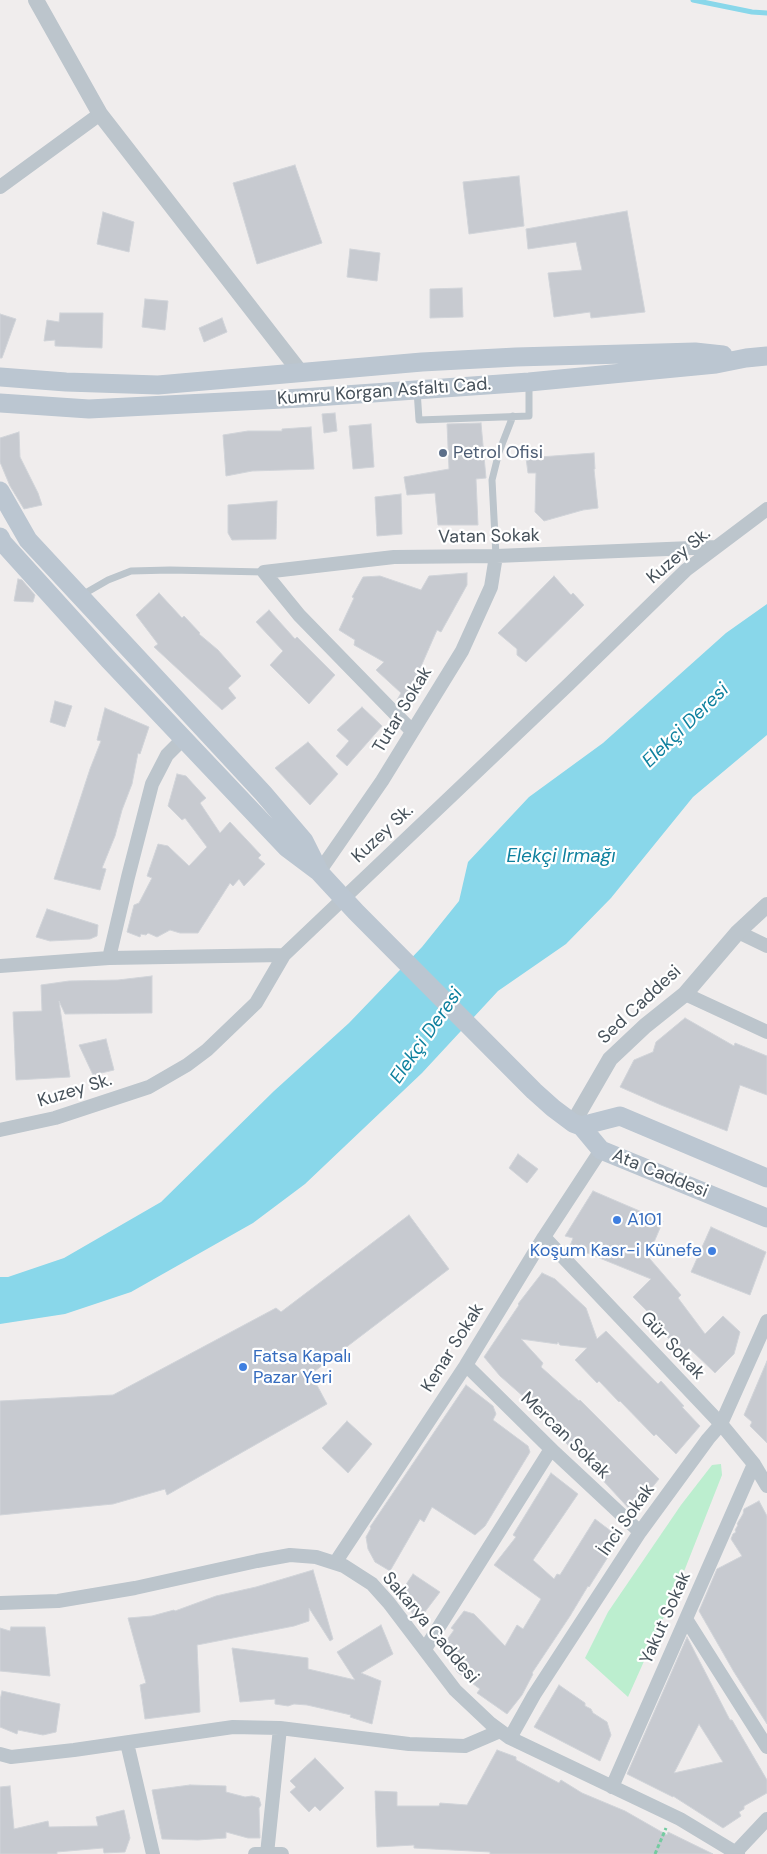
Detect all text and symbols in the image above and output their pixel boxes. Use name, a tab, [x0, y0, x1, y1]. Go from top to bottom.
street label: Kumru Korgan Asfaltı Cad.	[276, 374, 492, 410]
place label: Petrol Ofisi	[453, 442, 543, 464]
marker: Petrol Ofisi	[437, 447, 449, 459]
street label: Kuzey Sk.	[643, 523, 715, 589]
street label: Vatan Sokak	[438, 525, 540, 549]
street label: Tutar Sokak	[369, 663, 437, 757]
water label: Elekçi Deresi	[638, 679, 734, 773]
street label: Kuzey Sk.	[348, 800, 418, 868]
water label: Elekçi Irmağı	[506, 846, 616, 868]
street label: Sed Caddesi	[594, 961, 686, 1049]
water label: Elekçi Deresi	[386, 984, 468, 1088]
street label: Kuzey Sk.	[35, 1069, 115, 1113]
street label: Ata Caddesi	[609, 1145, 711, 1203]
place label: A101	[627, 1209, 662, 1231]
marker: A101	[611, 1214, 623, 1226]
place label: Koşum Kasr-i Künefe	[530, 1240, 702, 1262]
marker: Koşum Kasr-i Künefe	[706, 1245, 718, 1257]
street label: Kenar Sokak	[417, 1300, 489, 1396]
street label: Gür Sokak	[635, 1308, 709, 1384]
place label: Fatsa Kapalı Pazar Yeri	[253, 1346, 351, 1388]
marker: Fatsa Kapalı Pazar Yeri	[237, 1361, 249, 1373]
street label: Mercan Sokak	[516, 1388, 614, 1484]
street label: İnci Sokak	[594, 1480, 660, 1560]
street label: Sakarya Caddesi	[377, 1568, 483, 1688]
street label: Yakut Sokak	[636, 1568, 696, 1668]

